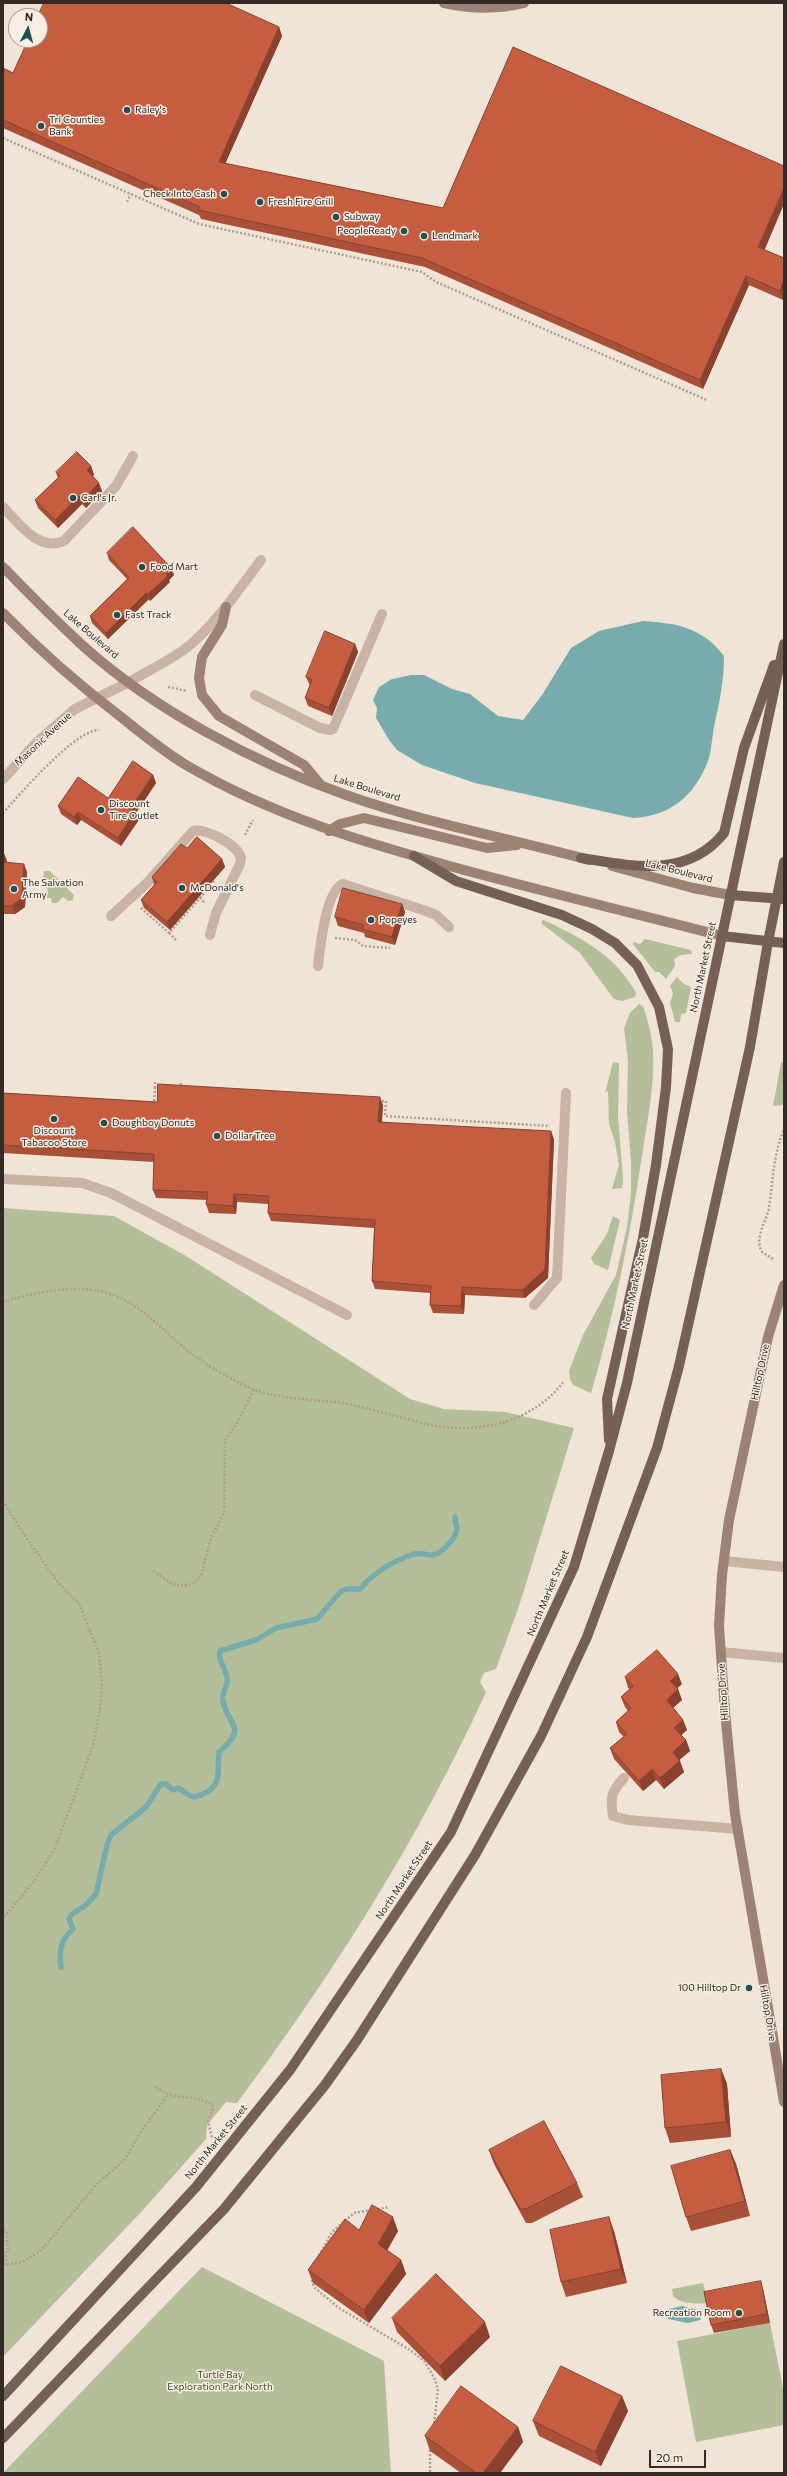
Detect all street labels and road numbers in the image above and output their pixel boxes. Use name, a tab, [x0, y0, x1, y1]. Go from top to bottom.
street label: Lake Boulevard	[61, 607, 121, 661]
street label: Masonic Avenue	[12, 709, 74, 769]
street label: Lake Boulevard	[332, 772, 402, 804]
street label: Lake Boulevard	[644, 857, 714, 885]
street label: North Market Street	[688, 920, 718, 1014]
street label: North Market Street	[620, 1237, 650, 1331]
street label: Hilltop Drive	[748, 1343, 772, 1401]
street label: North Market Street	[524, 1548, 572, 1638]
street label: Hilltop Drive	[715, 1663, 731, 1721]
street label: North Market Street	[373, 1838, 435, 1922]
street label: Hilltop Drive	[757, 1984, 779, 2042]
street label: North Market Street	[182, 2102, 250, 2182]

